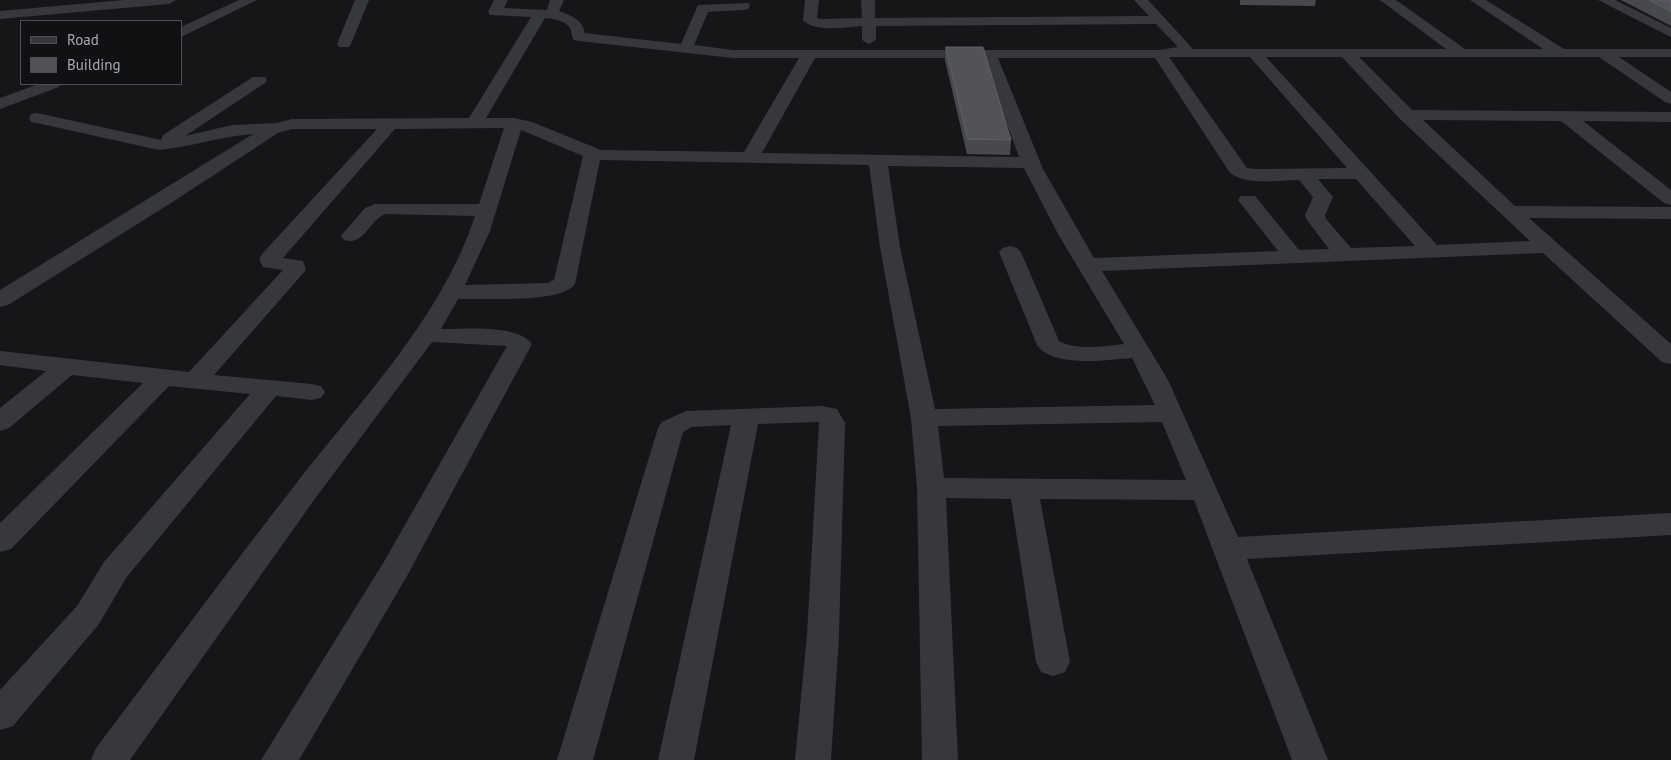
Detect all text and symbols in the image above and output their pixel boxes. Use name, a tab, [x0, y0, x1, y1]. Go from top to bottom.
legend	[20, 20, 182, 85]
text: Road	[67, 30, 99, 49]
text: Building	[67, 55, 121, 74]

